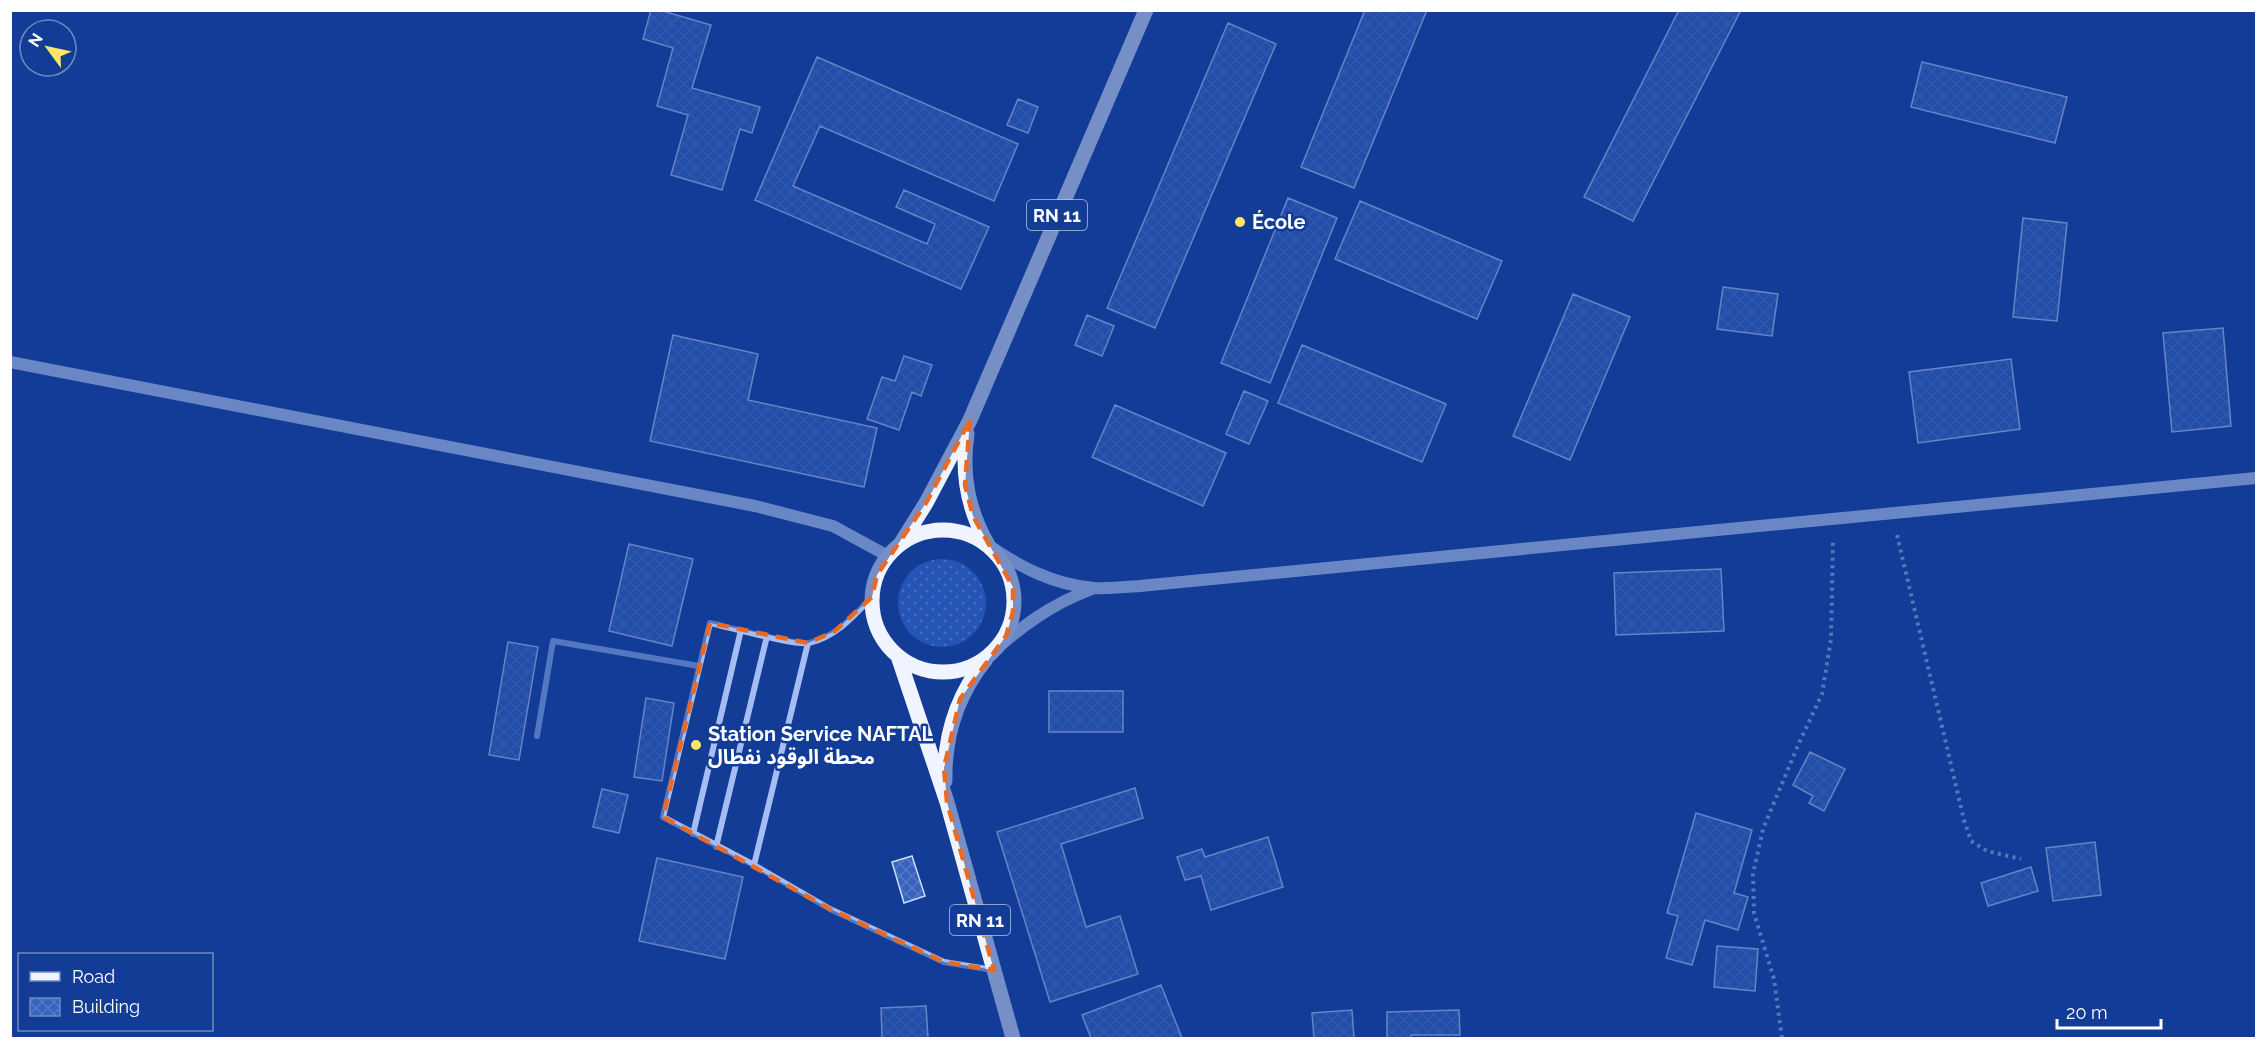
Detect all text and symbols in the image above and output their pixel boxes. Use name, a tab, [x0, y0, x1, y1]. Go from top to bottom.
north arrow	[18, 18, 78, 78]
text: N	[25, 30, 47, 50]
road number: RN 11	[1027, 200, 1087, 230]
place label: École	[1252, 210, 1305, 234]
marker: École	[1233, 215, 1247, 229]
place label: Station Service NAFTAL محطة الوقود نفطال	[708, 722, 934, 769]
marker: Station Service NAFTAL محطة الوقود نفطال	[689, 738, 703, 752]
road number: RN 11	[950, 905, 1010, 935]
legend	[18, 953, 213, 1031]
text: Road	[72, 966, 115, 987]
scale bar	[2057, 992, 2160, 1030]
text: Building	[72, 996, 140, 1017]
text: 20 m	[2066, 1002, 2108, 1023]

